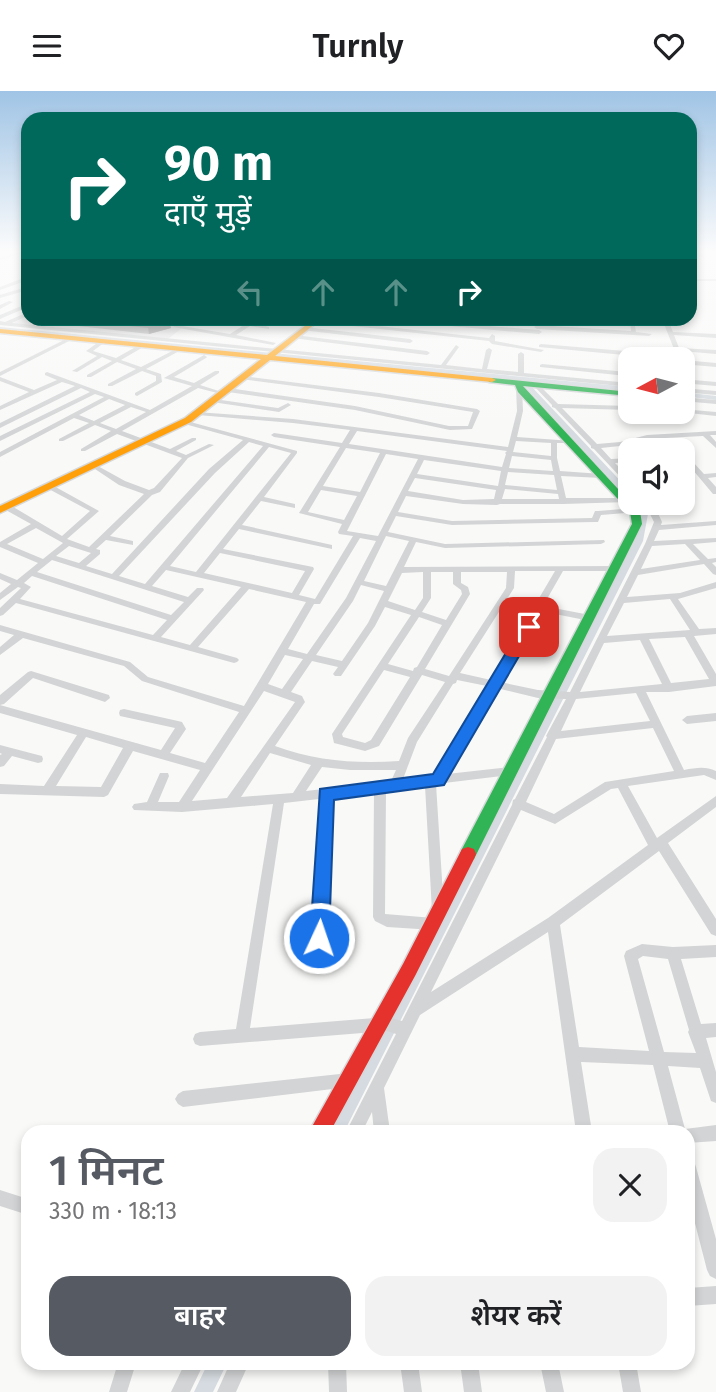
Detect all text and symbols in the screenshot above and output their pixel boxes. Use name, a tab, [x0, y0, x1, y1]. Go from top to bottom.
icon: menu	[28, 27, 66, 65]
text: Turnly	[313, 27, 403, 65]
icon: heart	[650, 27, 688, 65]
text: 90 m	[164, 134, 273, 193]
icon: right	[49, 140, 140, 231]
text: दाएँ मुड़ें	[164, 194, 252, 232]
icon: left	[231, 273, 269, 311]
icon: ahead	[304, 273, 342, 311]
icon: ahead	[377, 273, 415, 311]
icon: right	[450, 273, 488, 311]
north arrow	[618, 347, 695, 423]
map controls	[618, 347, 695, 515]
button: sound	[618, 438, 695, 515]
pin	[499, 597, 559, 657]
icon: arrive	[510, 608, 548, 646]
position arrow	[282, 901, 356, 975]
text: 1 मिनट	[49, 1146, 164, 1196]
button: close	[593, 1148, 667, 1222]
text: 330 m · 18:13	[49, 1197, 177, 1225]
button: बाहर	[49, 1276, 351, 1356]
button: शेयर करें	[365, 1276, 667, 1356]

